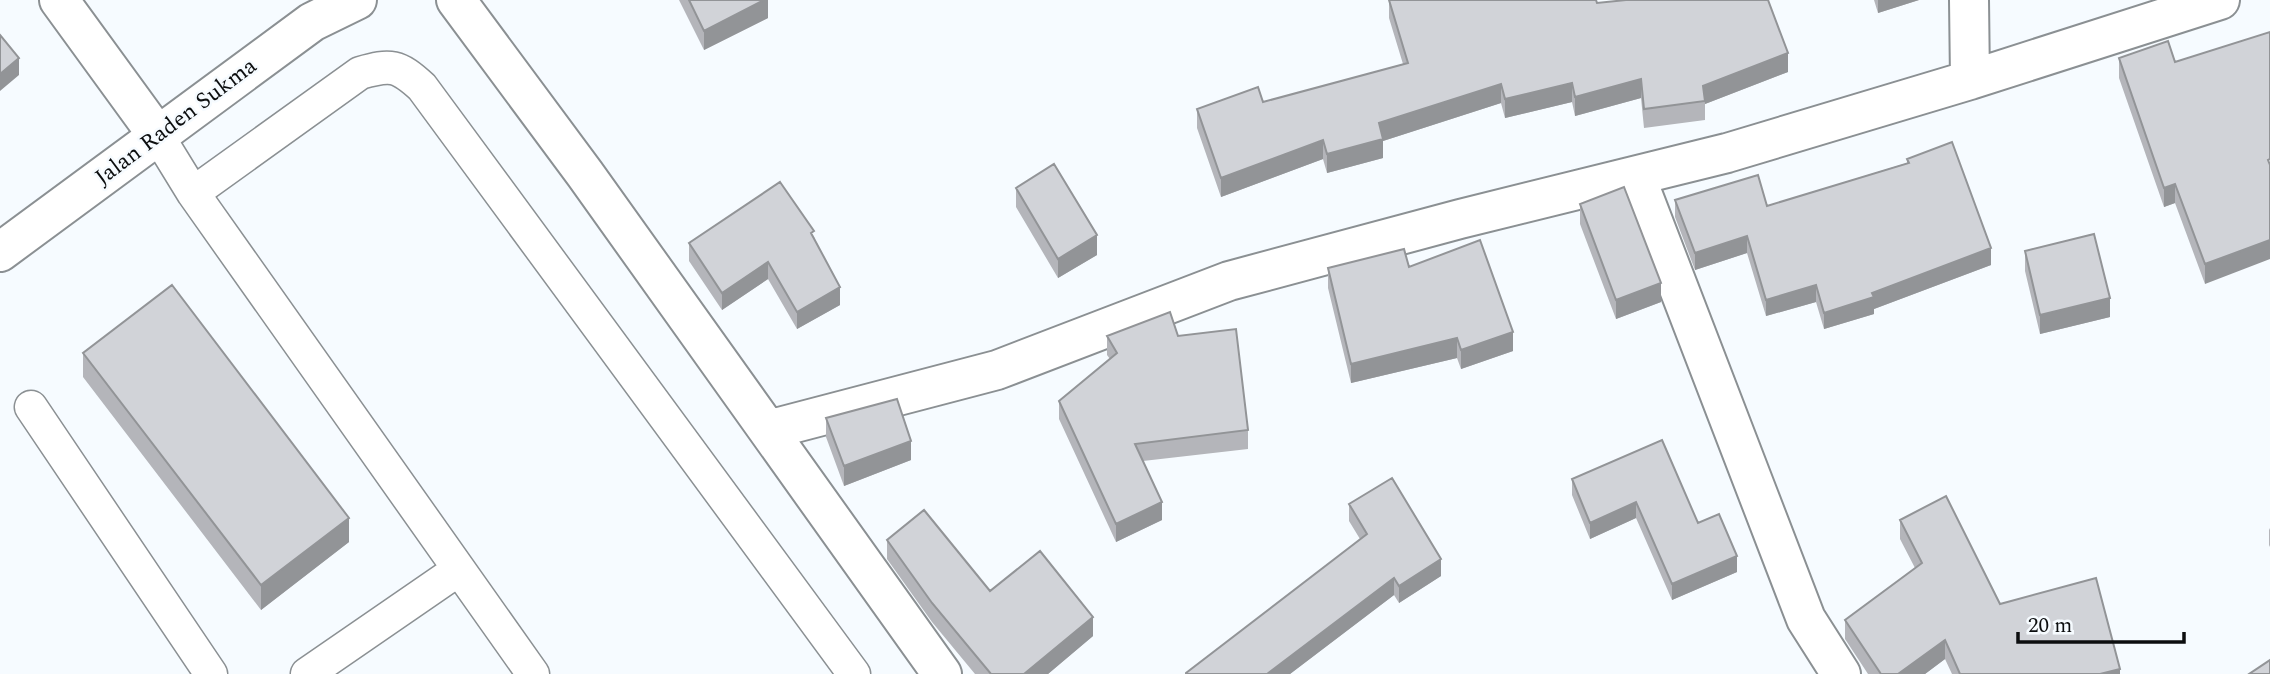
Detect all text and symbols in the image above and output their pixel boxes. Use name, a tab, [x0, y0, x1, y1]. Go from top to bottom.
street label: Jalan Raden Sukma	[88, 49, 264, 195]
scale bar	[2018, 600, 2184, 644]
text: 20 m	[2028, 610, 2072, 642]

